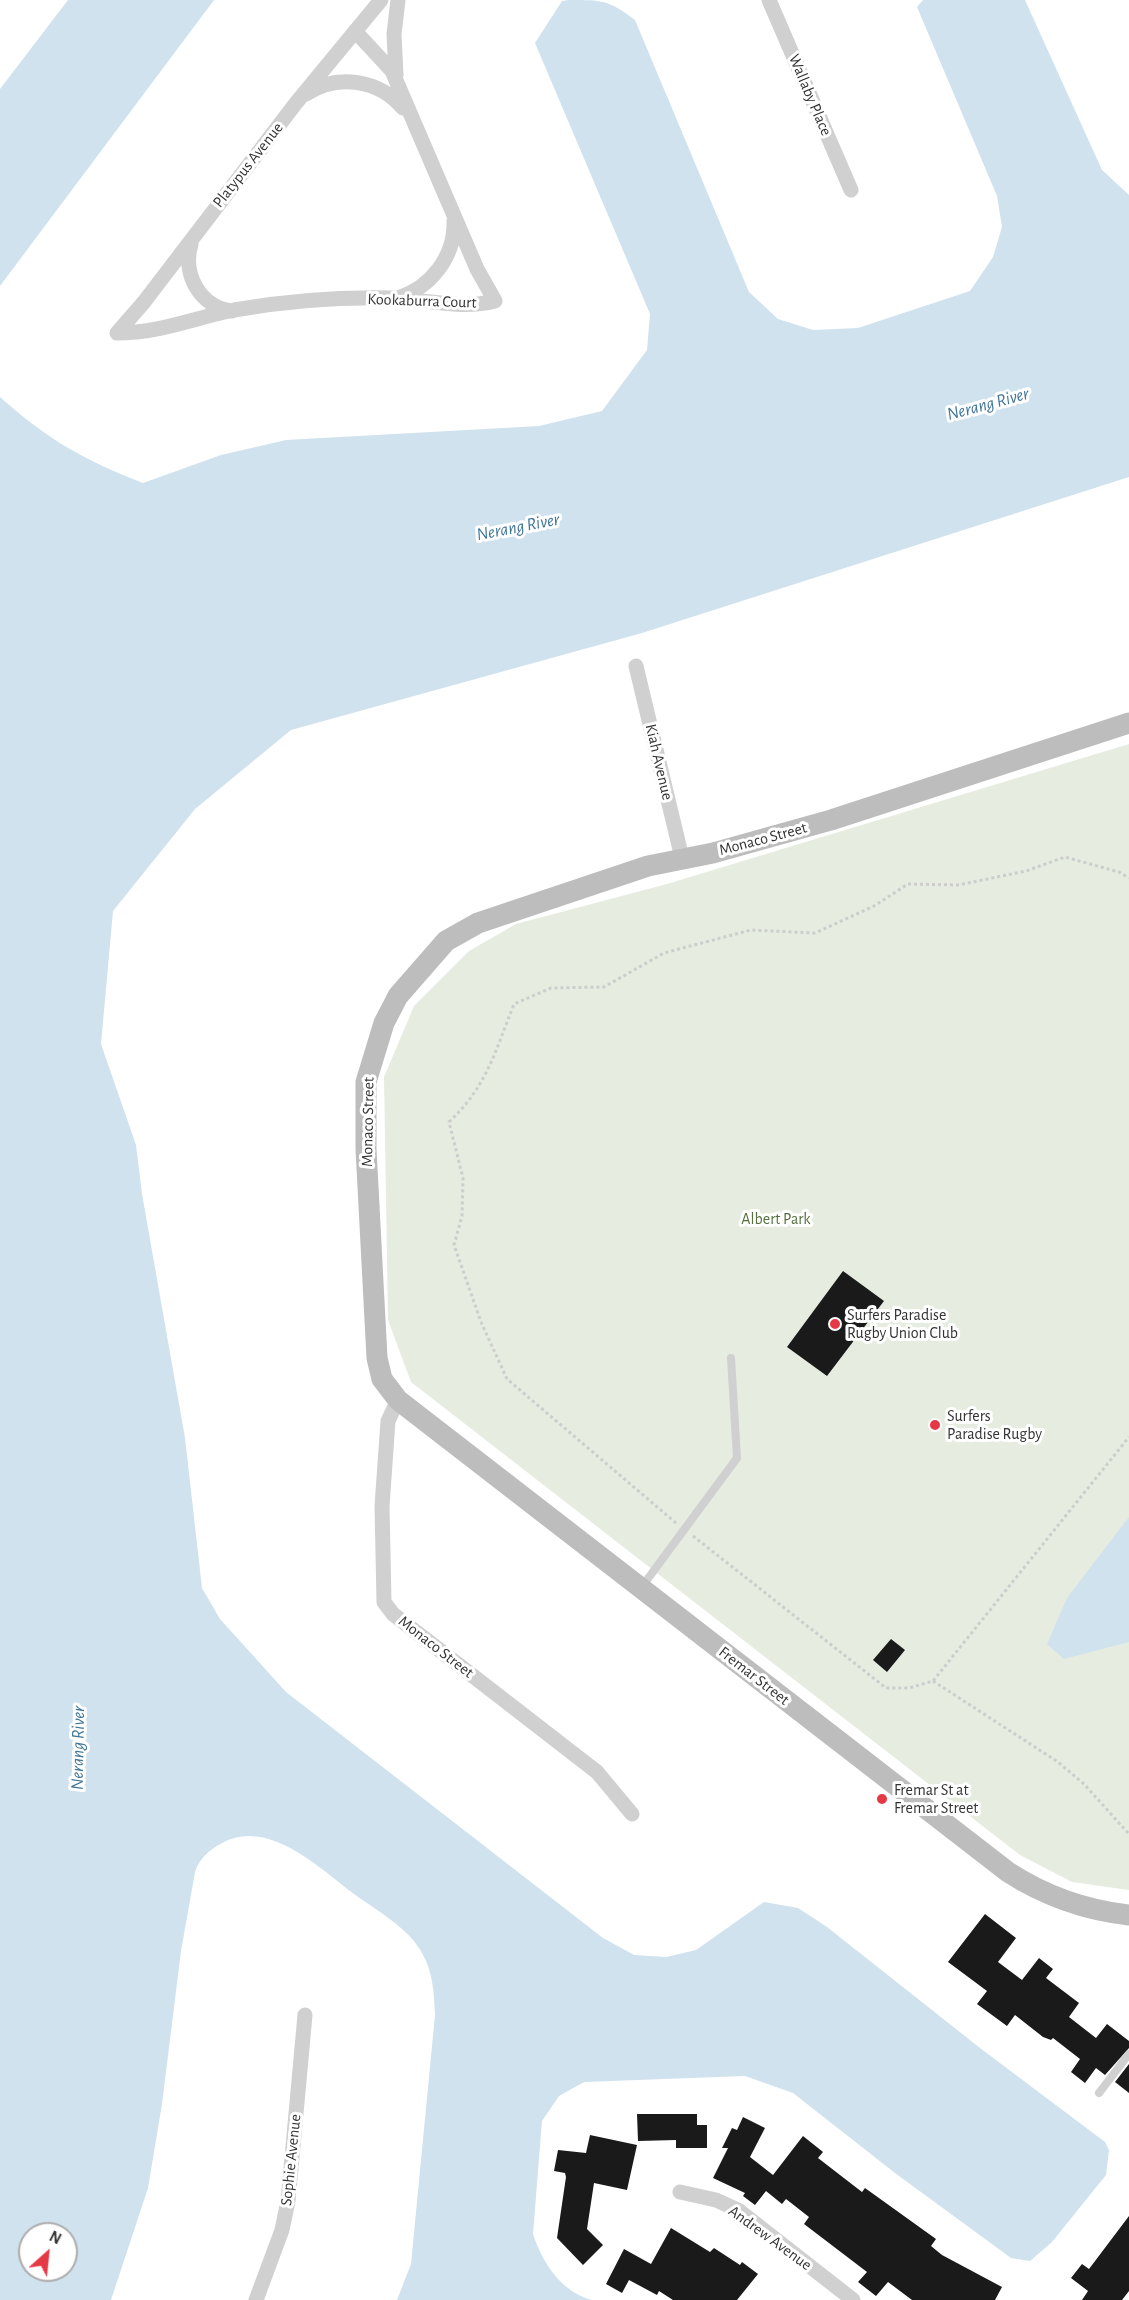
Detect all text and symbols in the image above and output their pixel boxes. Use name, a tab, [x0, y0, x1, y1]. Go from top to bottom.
street label: Wallaby Place	[784, 51, 836, 139]
street label: Platypus Avenue	[209, 118, 287, 212]
street label: Kookaburra Court	[367, 290, 477, 312]
water label: Nerang River	[945, 383, 1031, 425]
water label: Nerang River	[475, 508, 561, 546]
street label: Kiah Avenue	[641, 722, 677, 802]
street label: Monaco Street	[717, 818, 809, 860]
street label: Monaco Street	[358, 1077, 378, 1167]
park label: Albert Park	[741, 1209, 811, 1229]
place label: Surfers Paradise Rugby Union Club	[847, 1305, 958, 1343]
marker: Surfers Paradise Rugby Union Club	[828, 1317, 842, 1331]
place label: Surfers Paradise Rugby	[947, 1406, 1042, 1444]
marker: Surfers Paradise Rugby	[928, 1418, 942, 1432]
street label: Monaco Street	[395, 1612, 477, 1682]
street label: Fremar Street	[715, 1642, 793, 1710]
water label: Nerang River	[66, 1706, 90, 1790]
place label: Fremar St at Fremar Street	[894, 1780, 978, 1818]
marker: Fremar St at Fremar Street	[875, 1792, 889, 1806]
street label: Sophie Avenue	[277, 2113, 305, 2207]
street label: Andrew Avenue	[725, 2201, 815, 2275]
north arrow	[18, 2222, 78, 2282]
text: N	[47, 2228, 64, 2247]

